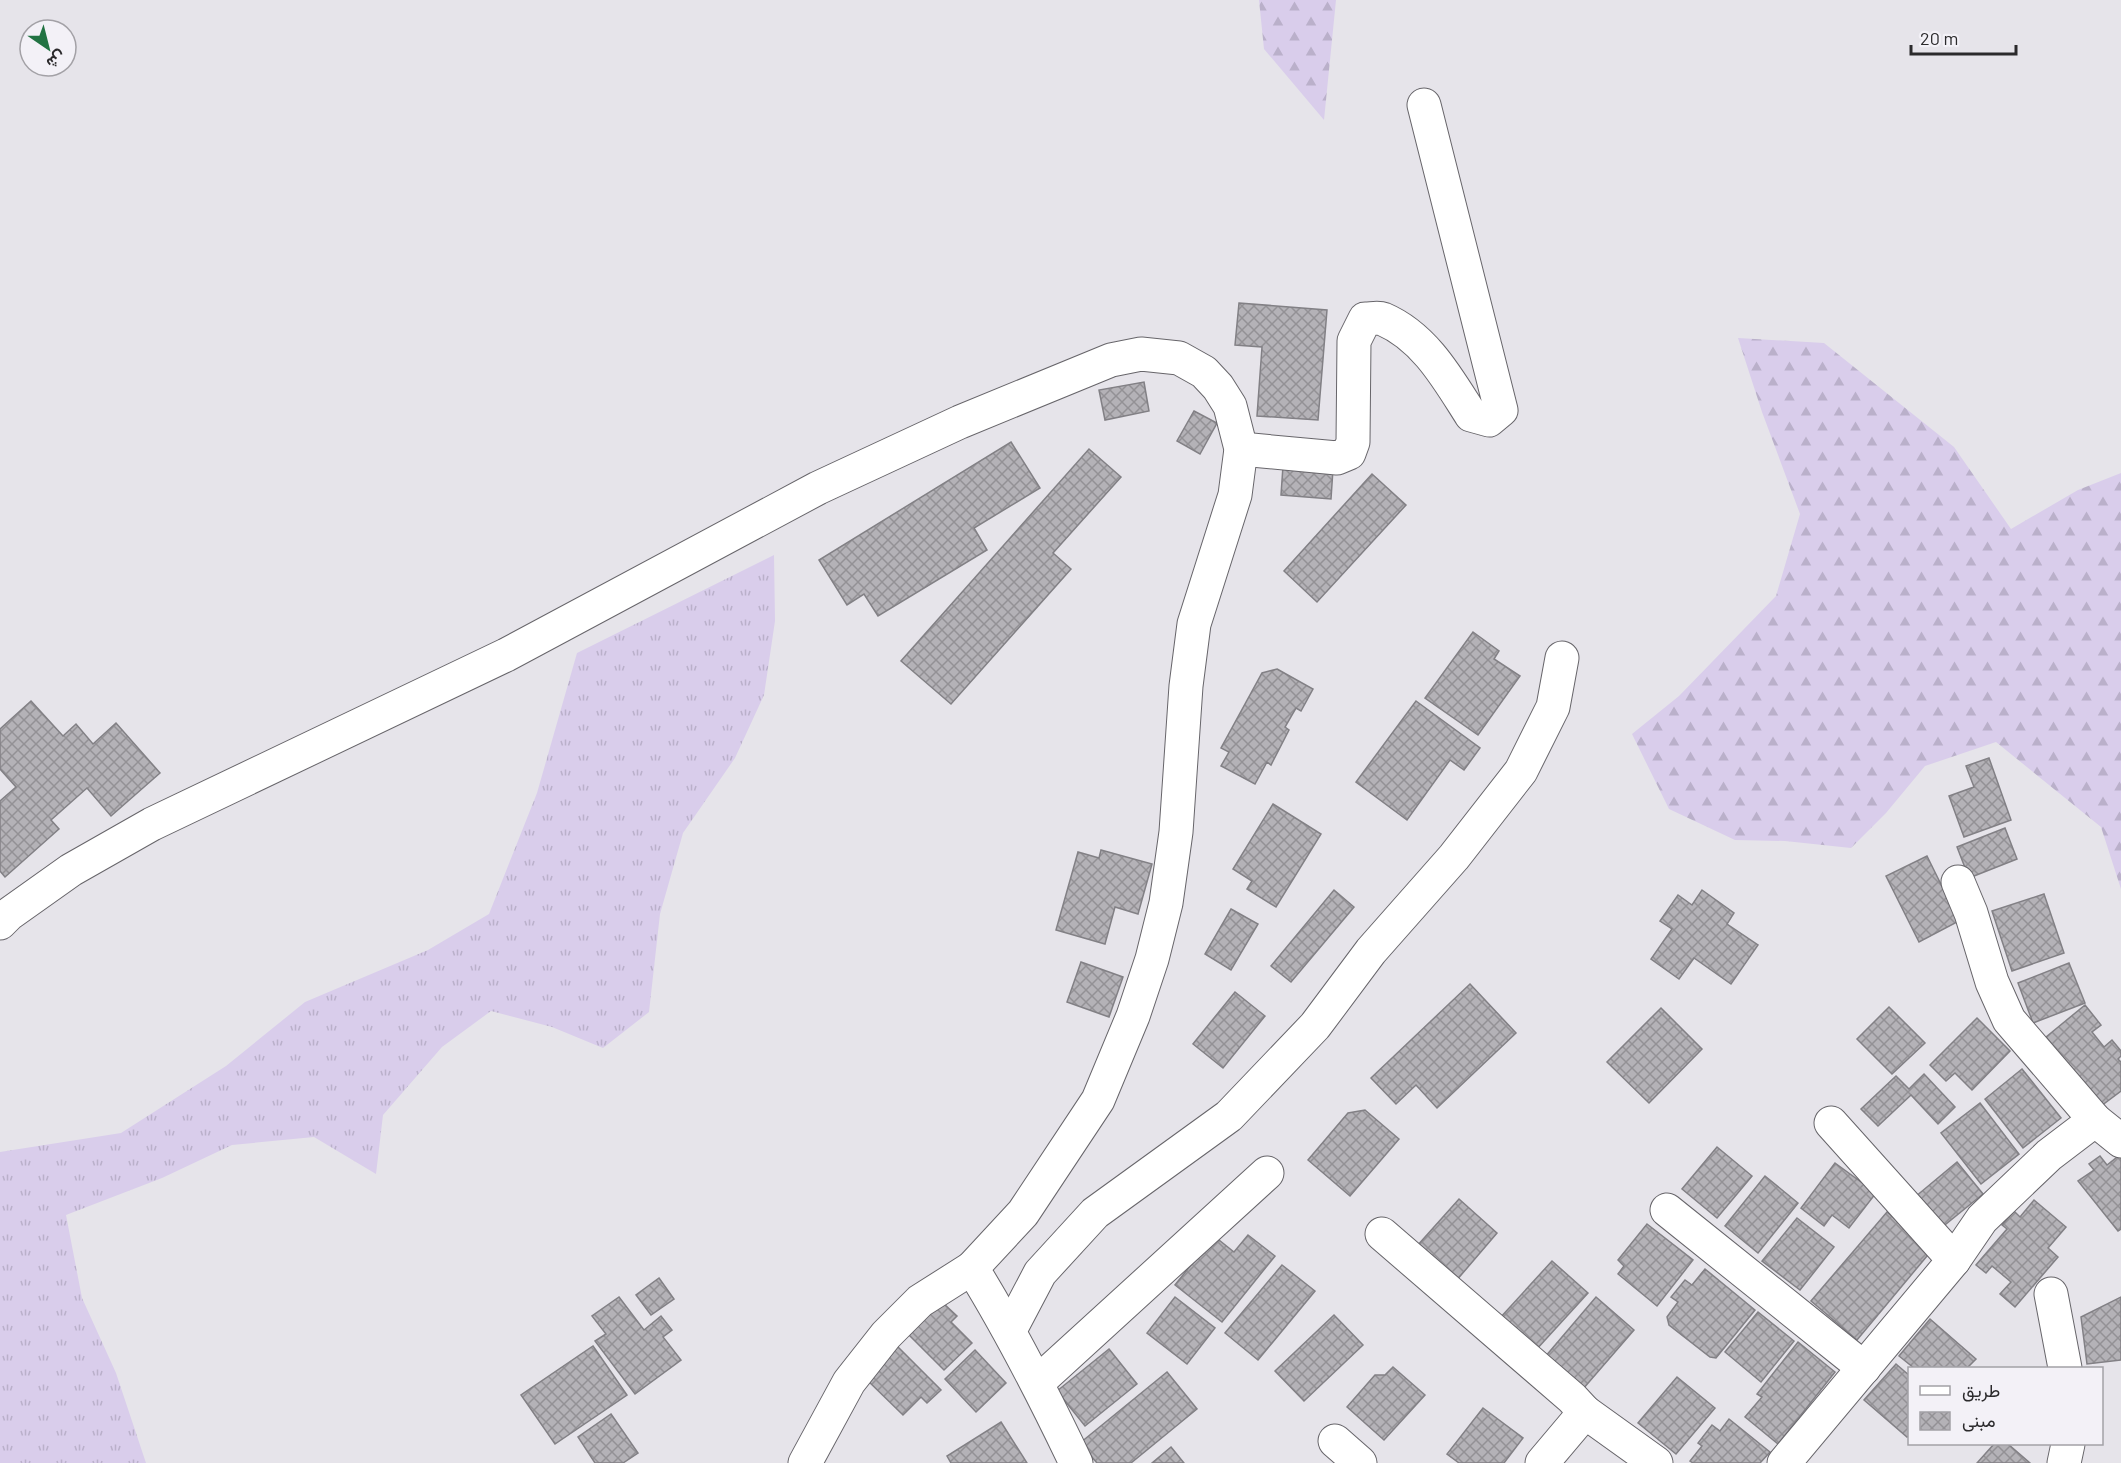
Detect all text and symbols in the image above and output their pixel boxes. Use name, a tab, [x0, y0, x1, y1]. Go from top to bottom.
north arrow	[18, 18, 78, 78]
scale bar	[1911, 18, 2016, 56]
text: 20 m	[1920, 27, 1958, 49]
text: ش	[43, 47, 70, 74]
legend	[1908, 1367, 2103, 1445]
text: طريق	[1962, 1379, 2000, 1402]
text: مبنى	[1962, 1409, 1996, 1432]

